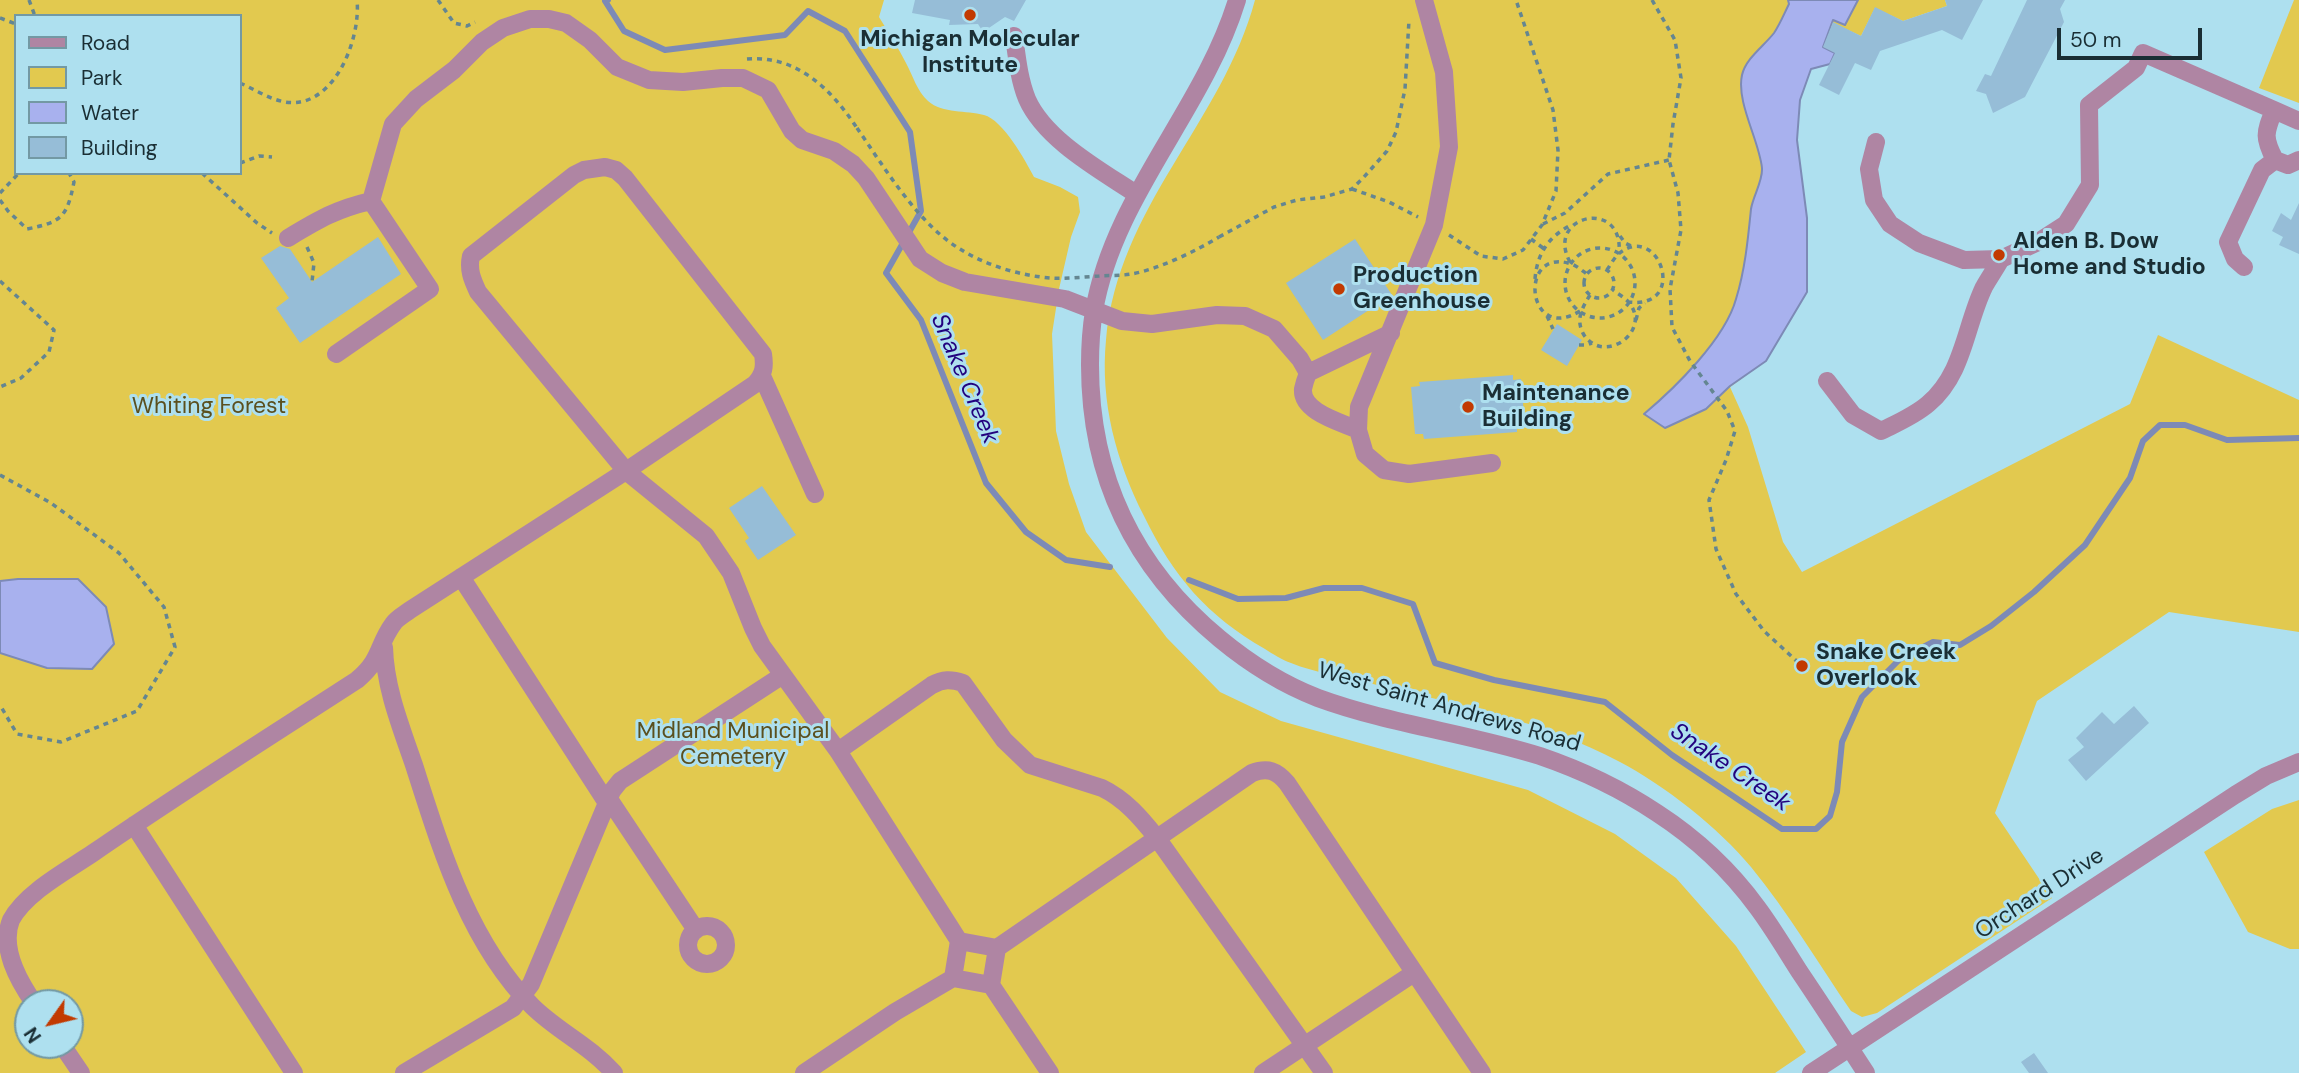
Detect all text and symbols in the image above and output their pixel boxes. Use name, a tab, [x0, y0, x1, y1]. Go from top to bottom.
marker: Michigan Molecular Institute	[962, 7, 978, 23]
legend	[14, 14, 242, 175]
scale bar	[2061, 14, 2206, 58]
place label: Michigan Molecular Institute	[860, 26, 1080, 80]
text: 50 m	[2070, 26, 2121, 54]
text: Road	[81, 29, 130, 57]
text: Park	[81, 64, 122, 92]
text: Water	[81, 99, 139, 127]
text: Building	[81, 134, 157, 162]
place label: Alden B. Dow Home and Studio	[2013, 228, 2206, 282]
marker: Alden B. Dow Home and Studio	[1991, 247, 2007, 263]
place label: Production Greenhouse	[1353, 262, 1490, 316]
marker: Production Greenhouse	[1331, 281, 1347, 297]
water label: Snake Creek	[924, 310, 1004, 448]
place label: Maintenance Building	[1482, 380, 1630, 434]
park label: Whiting Forest	[132, 393, 286, 421]
marker: Maintenance Building	[1460, 399, 1476, 415]
place label: Snake Creek Overlook	[1816, 639, 1956, 693]
street label: West Saint Andrews Road	[1314, 657, 1584, 759]
marker: Snake Creek Overlook	[1794, 658, 1810, 674]
water label: Snake Creek	[1664, 717, 1796, 819]
park label: Midland Municipal Cemetery	[637, 718, 829, 772]
street label: Orchard Drive	[1970, 842, 2110, 946]
north arrow	[14, 989, 84, 1059]
text: N	[19, 1022, 47, 1048]

